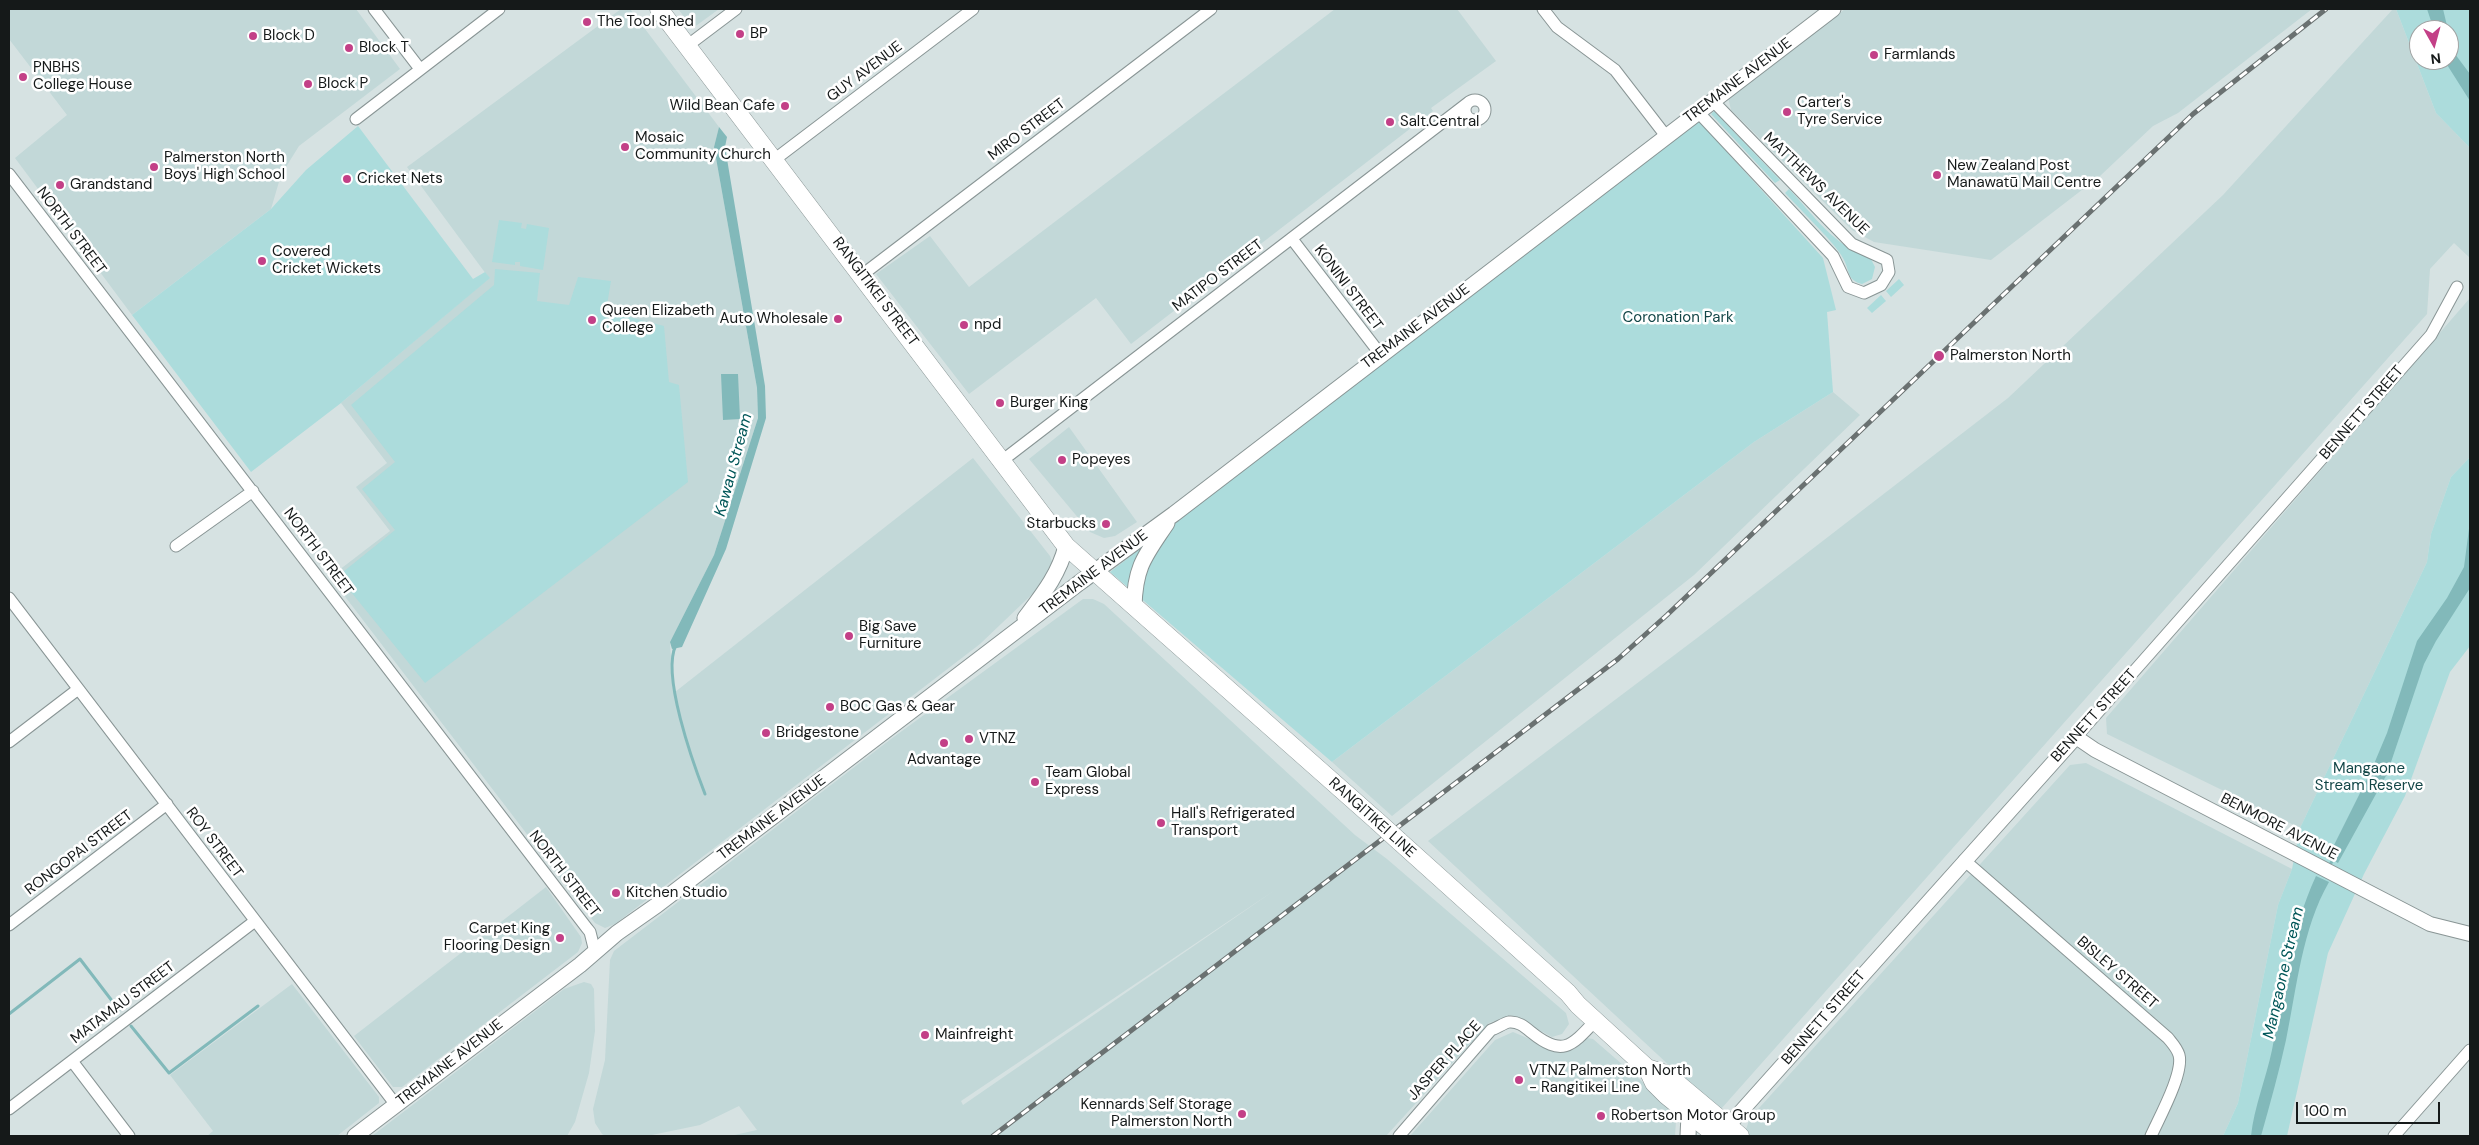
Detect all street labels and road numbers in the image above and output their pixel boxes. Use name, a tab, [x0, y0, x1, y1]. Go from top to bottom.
street label: TREMAINE AVENUE	[1681, 35, 1795, 127]
street label: GUY AVENUE	[824, 38, 906, 106]
street label: MIRO STREET	[985, 95, 1069, 165]
street label: MATTHEWS AVENUE	[1760, 129, 1872, 239]
street label: NORTH STREET	[32, 184, 110, 278]
street label: RANGITIKEI STREET	[828, 234, 922, 350]
street label: MATIPO STREET	[1169, 236, 1267, 316]
street label: KONINI STREET	[1310, 242, 1386, 334]
street label: TREMAINE AVENUE	[1359, 281, 1473, 373]
street label: BENNETT STREET	[2316, 362, 2408, 464]
street label: NORTH STREET	[279, 505, 357, 599]
street label: TREMAINE AVENUE	[1037, 527, 1151, 619]
street label: BENNETT STREET	[2048, 666, 2140, 766]
street label: TREMAINE AVENUE	[715, 772, 829, 864]
street label: RANGITIKEI LINE	[1325, 774, 1419, 862]
street label: BENMORE AVENUE	[2217, 790, 2341, 864]
street label: ROY STREET	[182, 804, 246, 882]
street label: RONGOPAI STREET	[22, 807, 136, 899]
street label: NORTH STREET	[525, 827, 603, 921]
street label: BISLEY STREET	[2073, 933, 2161, 1013]
street label: MATAMAU STREET	[67, 958, 179, 1048]
street label: BENNETT STREET	[1778, 967, 1870, 1069]
street label: TREMAINE AVENUE	[393, 1016, 507, 1110]
street label: JASPER PLACE	[1405, 1017, 1485, 1105]

